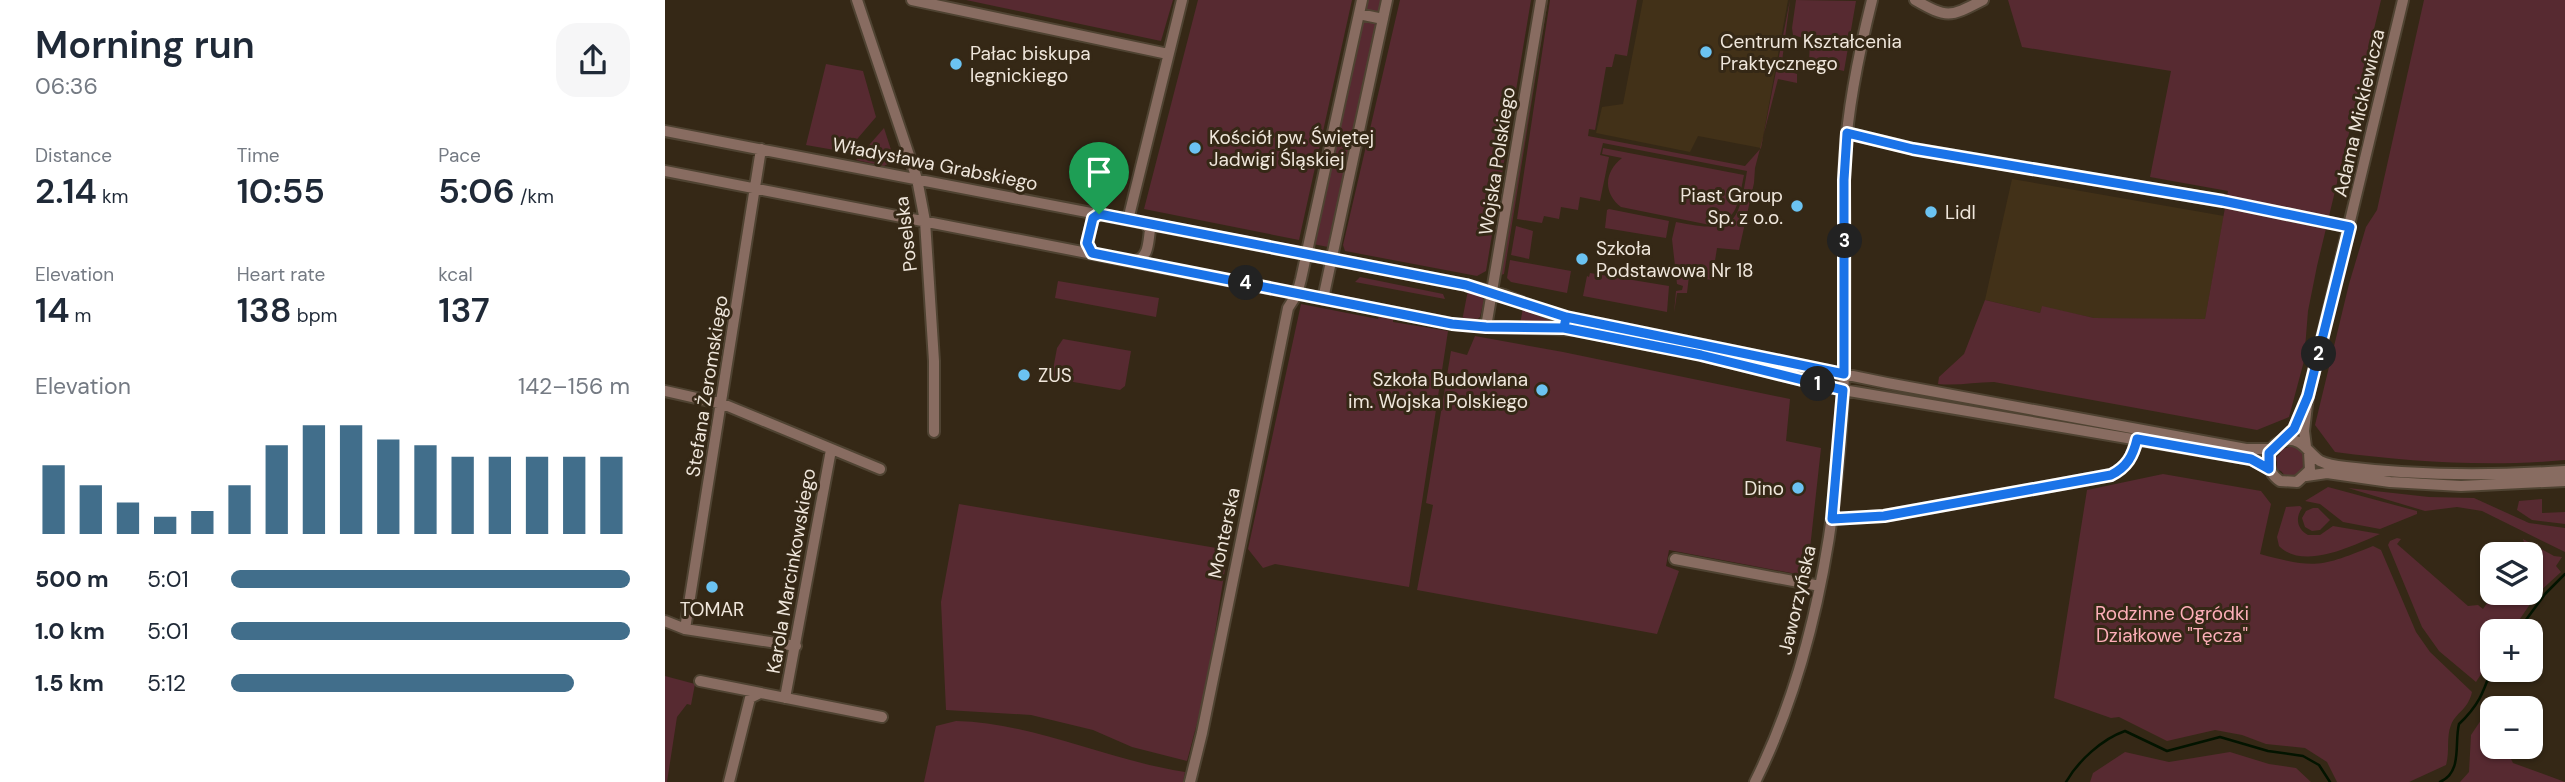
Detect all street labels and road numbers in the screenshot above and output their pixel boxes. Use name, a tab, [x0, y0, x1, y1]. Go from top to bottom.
street label: Adama Mickiewicza	[2328, 27, 2390, 199]
street label: Wojska Polskiego	[1473, 85, 1521, 237]
street label: Władysława Grabskiego	[830, 132, 1040, 196]
street label: Poselska	[889, 195, 923, 273]
street label: Stefana Żeromskiego	[680, 293, 734, 479]
street label: Karola Marcinkowskiego	[761, 466, 821, 676]
street label: Monterska	[1202, 485, 1246, 581]
street label: Jaworzyńska	[1772, 543, 1822, 657]

